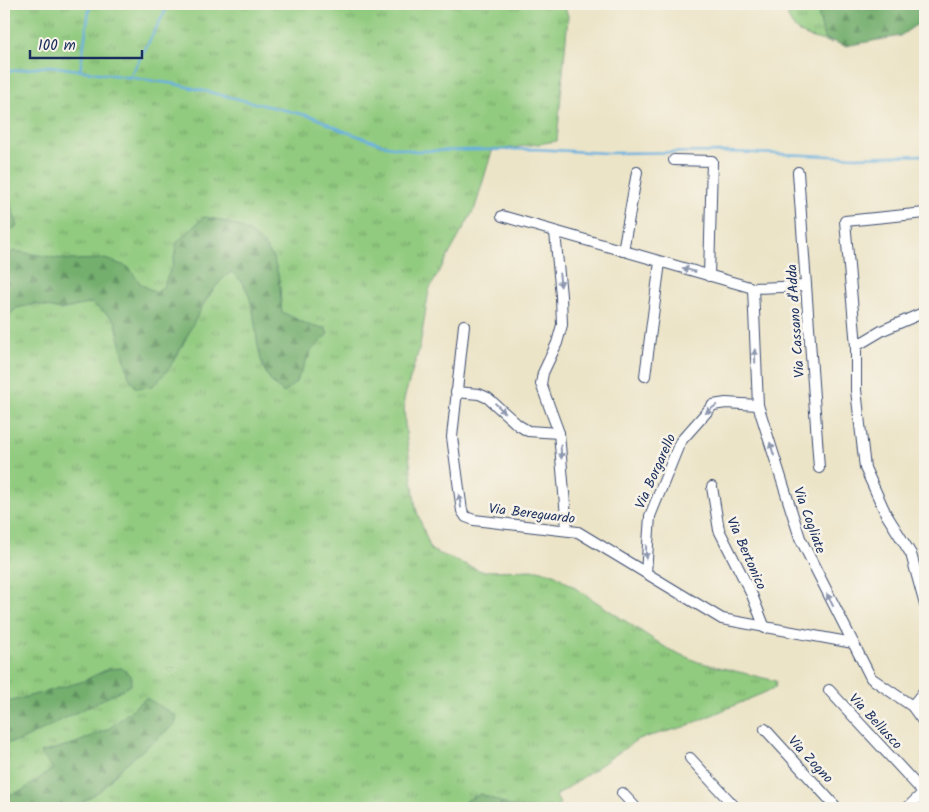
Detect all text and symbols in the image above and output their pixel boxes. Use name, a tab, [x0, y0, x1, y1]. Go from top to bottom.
scale bar	[30, 28, 142, 60]
text: 100 m	[38, 34, 76, 58]
street label: Via Cassano d'Adda	[781, 263, 811, 379]
one-way arrow	[681, 266, 696, 274]
one-way arrow	[556, 272, 564, 288]
one-way arrow	[751, 348, 759, 364]
one-way arrow	[494, 402, 506, 414]
one-way arrow	[705, 403, 718, 414]
street label: Via Borgarello	[630, 430, 682, 513]
one-way arrow	[767, 441, 775, 456]
one-way arrow	[557, 444, 565, 460]
street label: Via Cogliate	[787, 484, 832, 557]
one-way arrow	[456, 493, 464, 509]
street label: Via Bereguardo	[487, 498, 576, 530]
street label: Via Bertonico	[720, 513, 772, 593]
one-way arrow	[642, 545, 650, 561]
one-way arrow	[826, 593, 834, 607]
street label: Via Bellusco	[843, 688, 907, 755]
street label: Via Zogno	[782, 731, 838, 789]

